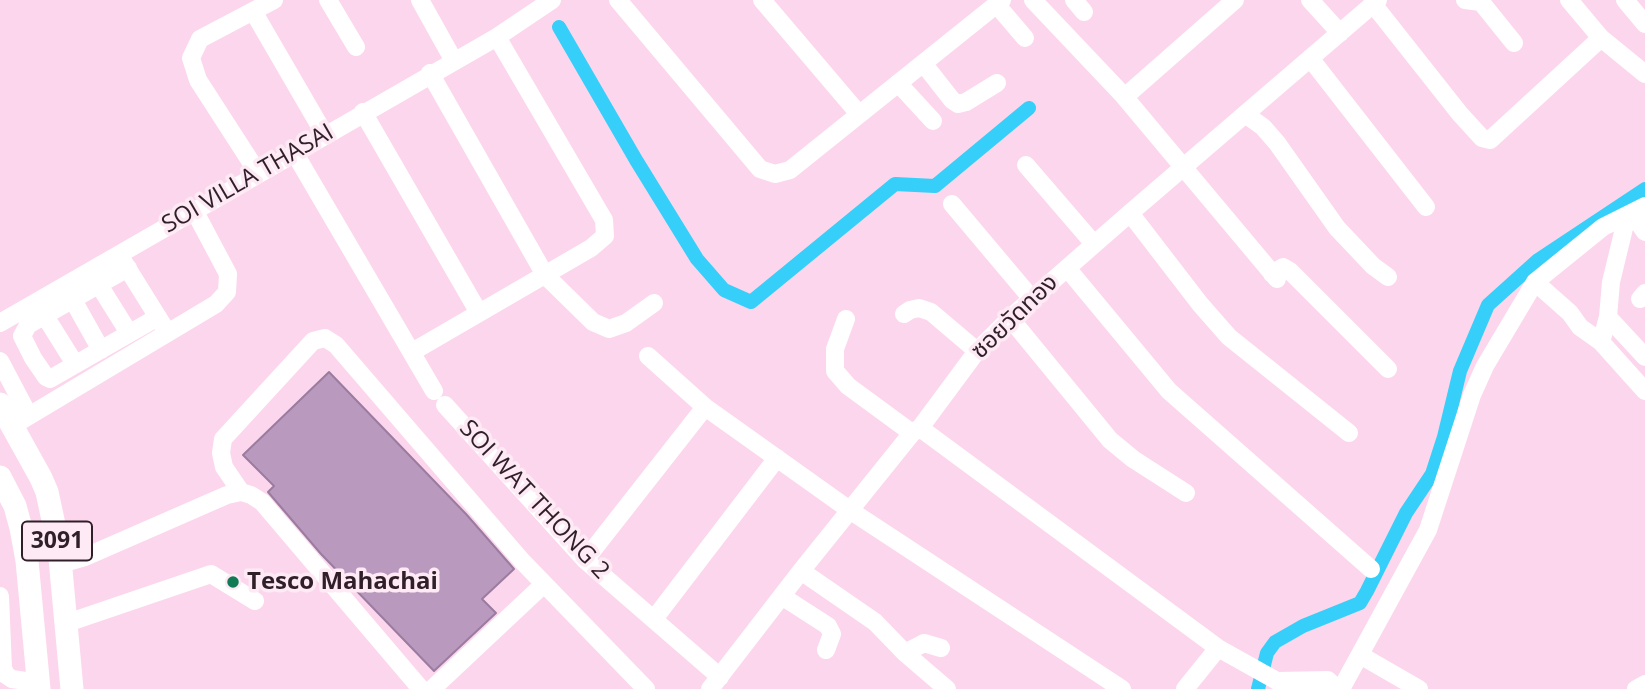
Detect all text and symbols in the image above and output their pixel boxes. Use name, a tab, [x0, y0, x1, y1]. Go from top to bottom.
street label: SOI VILLA THASAI	[157, 118, 339, 240]
street label: ซอยวัดทอง	[966, 269, 1064, 365]
street label: SOI WAT THONG 2	[453, 415, 615, 585]
road number: 3091	[22, 522, 92, 561]
place label: Tesco Mahachai	[247, 568, 438, 596]
marker: Tesco Mahachai	[225, 574, 241, 590]

